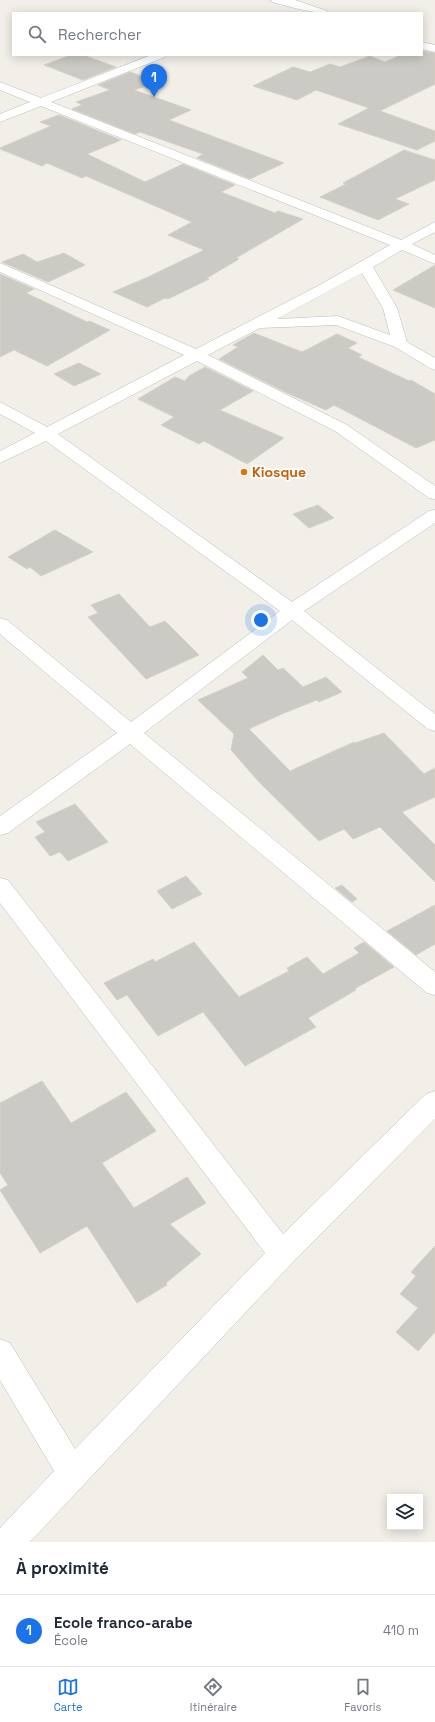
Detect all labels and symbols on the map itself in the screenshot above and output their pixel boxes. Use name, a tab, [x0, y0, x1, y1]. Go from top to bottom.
pin: 1	[141, 64, 167, 97]
place label: Kiosque	[252, 463, 306, 481]
marker: Kiosque	[239, 467, 249, 477]
your location	[251, 610, 271, 630]

